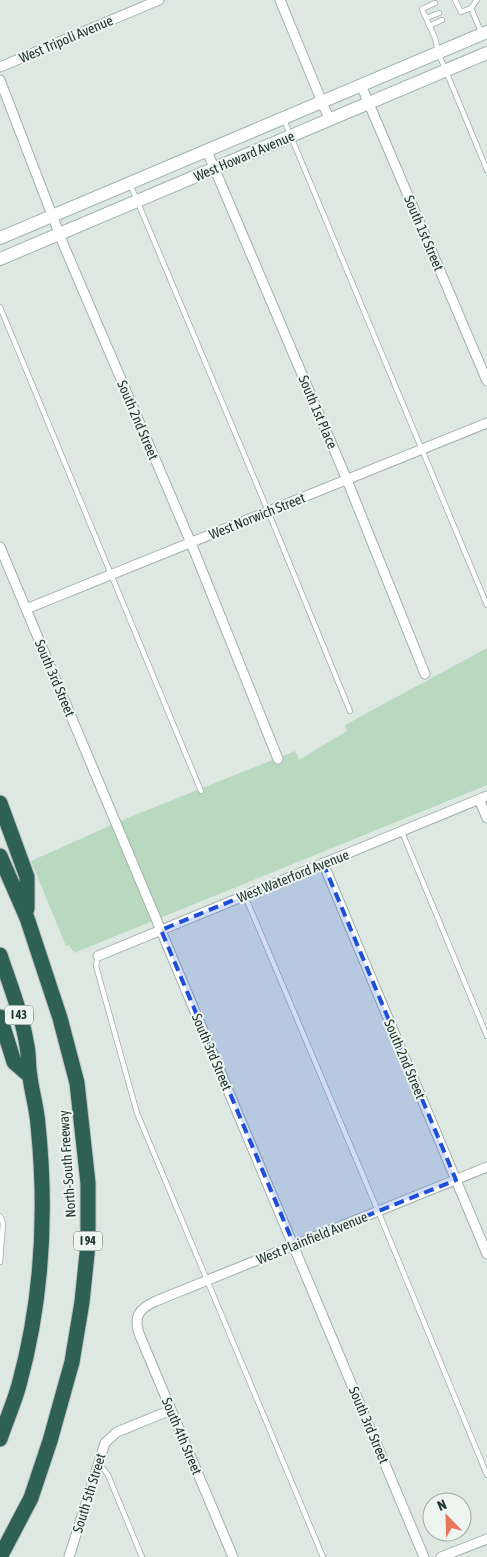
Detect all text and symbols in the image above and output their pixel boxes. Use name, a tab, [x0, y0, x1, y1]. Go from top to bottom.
street label: West Tripoli Avenue	[17, 12, 115, 66]
street label: West Howard Avenue	[191, 128, 297, 184]
street label: South 1st Street	[401, 193, 447, 273]
street label: South 1st Place	[295, 373, 341, 451]
street label: South 2nd Street	[114, 378, 162, 462]
street label: West Norwich Street	[207, 489, 307, 543]
street label: South 3rd Street	[32, 637, 78, 719]
street label: West Waterford Avenue	[235, 846, 351, 906]
road number: I 43	[5, 1006, 33, 1024]
street label: South 3rd Street	[189, 1011, 235, 1093]
street label: South 2nd Street	[381, 1017, 429, 1101]
street label: North-South Freeway	[55, 1110, 79, 1218]
street label: West Plainfield Avenue	[254, 1208, 370, 1268]
road number: I 94	[74, 1232, 102, 1250]
street label: South 3rd Street	[346, 1384, 392, 1466]
street label: South 4th Street	[159, 1395, 205, 1477]
street label: South 5th Street	[69, 1451, 109, 1535]
north arrow	[422, 1492, 472, 1542]
text: N	[435, 1496, 449, 1514]

